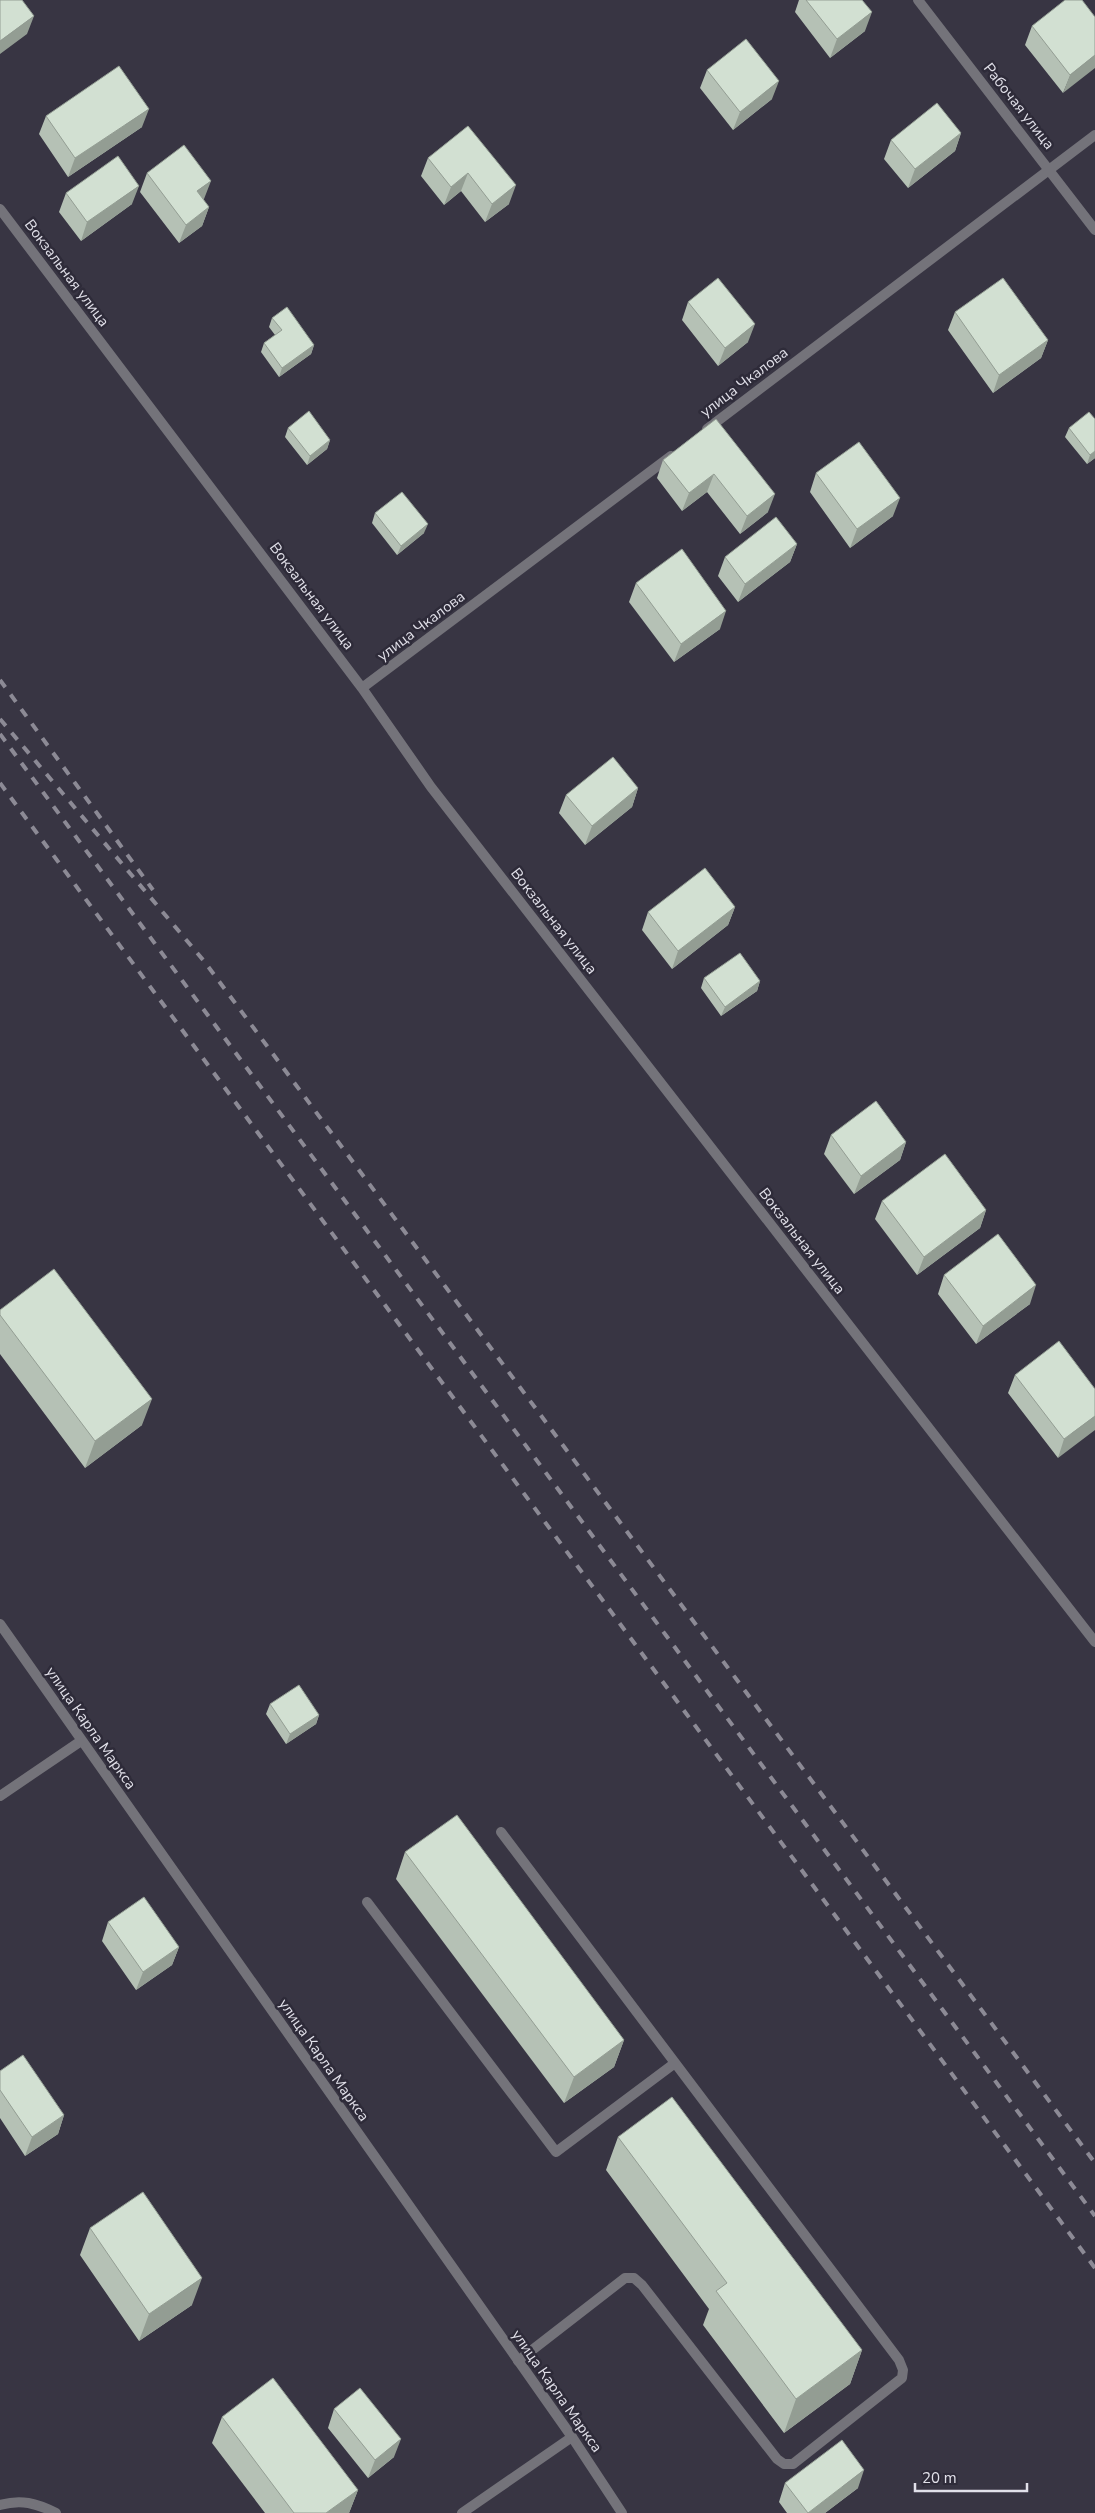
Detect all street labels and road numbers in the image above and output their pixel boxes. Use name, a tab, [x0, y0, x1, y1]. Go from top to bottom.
street label: Рабочая улица	[979, 59, 1059, 153]
street label: Вокзальная улица	[20, 215, 114, 331]
street label: улица Чкалова	[696, 342, 792, 422]
street label: Вокзальная улица	[265, 538, 359, 654]
street label: улица Чкалова	[373, 586, 469, 666]
street label: Вокзальная улица	[506, 864, 602, 978]
street label: Вокзальная улица	[754, 1184, 850, 1298]
street label: улица Карла Маркса	[41, 1663, 141, 1793]
street label: улица Карла Маркса	[274, 1995, 374, 2125]
street label: улица Карла Маркса	[507, 2326, 607, 2456]

